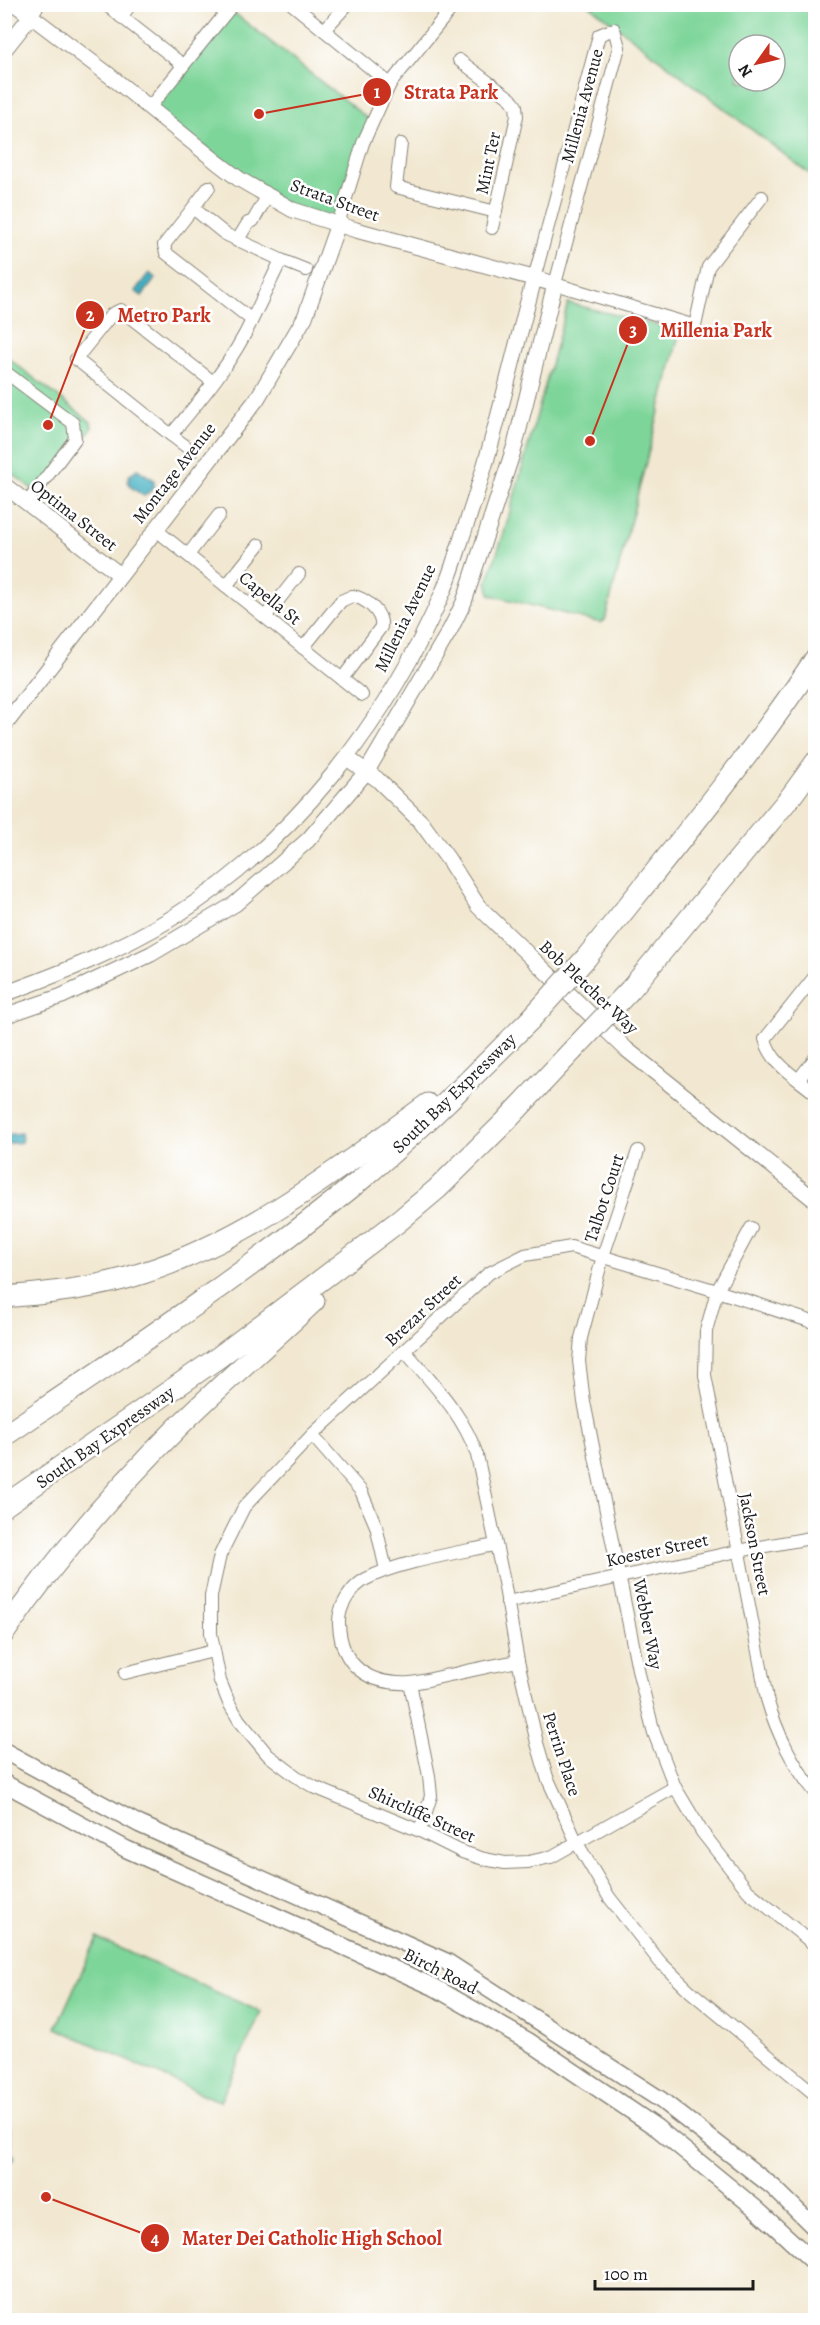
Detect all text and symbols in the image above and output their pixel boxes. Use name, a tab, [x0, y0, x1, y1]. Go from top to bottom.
north arrow	[727, 33, 787, 93]
street label: Millenia Avenue	[555, 46, 609, 166]
text: N	[733, 60, 758, 82]
callout: Strata Park	[362, 73, 510, 111]
text: Strata Park	[404, 79, 499, 106]
text: 1	[374, 80, 381, 104]
street label: Mint Ter	[470, 129, 506, 196]
street label: Strata Street	[287, 173, 383, 227]
callout: Metro Park	[75, 296, 223, 334]
text: Metro Park	[117, 302, 211, 329]
text: 2	[86, 303, 95, 327]
callout: Millenia Park	[618, 311, 783, 349]
text: Millenia Park	[660, 317, 772, 344]
text: 3	[629, 318, 637, 342]
street label: Montage Avenue	[127, 417, 221, 529]
street label: Optima Street	[26, 473, 122, 557]
street label: Millenia Avenue	[368, 560, 442, 676]
street label: Capella St	[234, 566, 306, 630]
street label: Bob Pletcher Way	[534, 935, 645, 1040]
street label: South Bay Expressway	[387, 1027, 522, 1159]
street label: Talbot Court	[578, 1151, 630, 1245]
street label: Brezar Street	[379, 1268, 467, 1352]
street label: South Bay Expressway	[31, 1380, 180, 1494]
street label: Jackson Street	[733, 1491, 777, 1597]
street label: Koester Street	[604, 1527, 710, 1573]
street label: Webber Way	[627, 1576, 669, 1672]
street label: Perrin Place	[537, 1709, 587, 1799]
street label: Shircliffe Street	[365, 1780, 479, 1848]
street label: Birch Road	[400, 1942, 483, 2000]
callout: Mater Dei Catholic High School	[140, 2219, 454, 2257]
text: Mater Dei Catholic High School	[182, 2225, 443, 2252]
text: 4	[151, 2226, 160, 2250]
scale bar	[595, 2253, 752, 2291]
text: 100 m	[604, 2262, 648, 2286]

